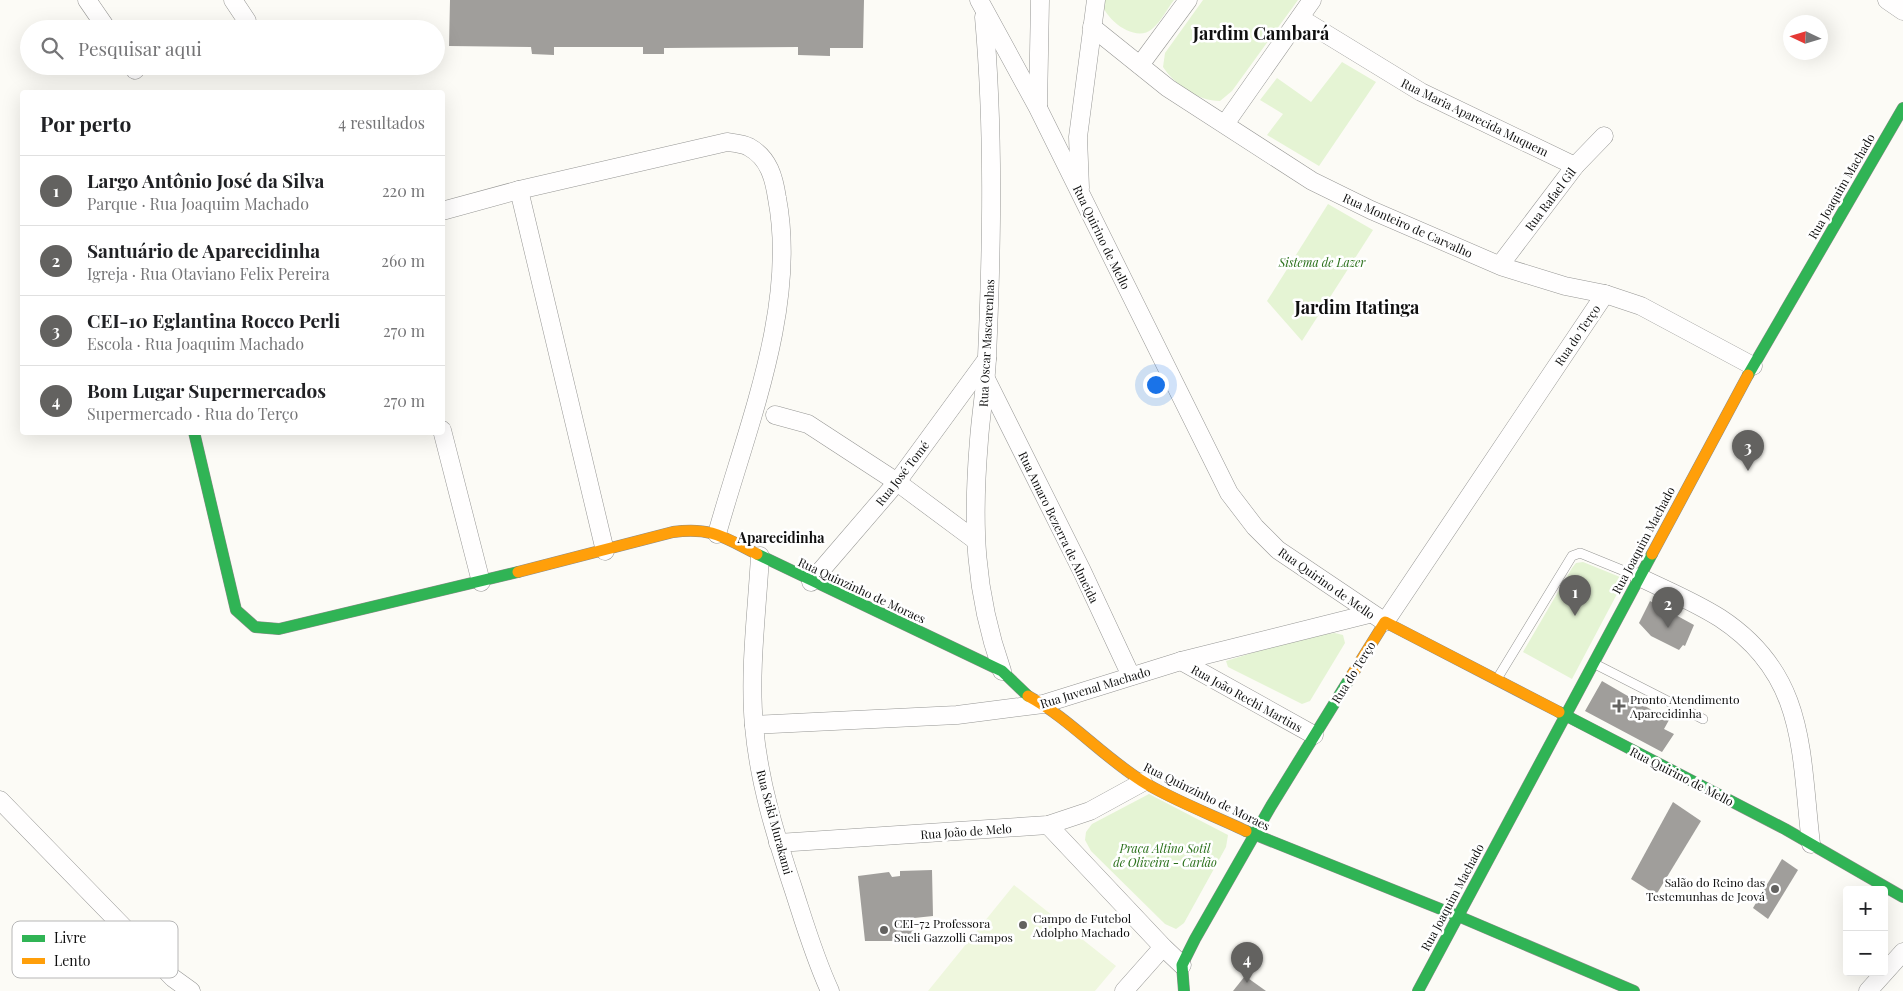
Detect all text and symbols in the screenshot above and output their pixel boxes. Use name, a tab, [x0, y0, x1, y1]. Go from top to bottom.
north arrow	[1783, 15, 1828, 60]
search box	[20, 20, 445, 75]
district label: Jardim Cambará	[1192, 21, 1330, 45]
icon: search	[38, 34, 66, 62]
text: Pesquisar aqui	[78, 35, 202, 61]
street label: Rua Maria Aparecida Muquem	[1399, 74, 1552, 160]
text: Por perto	[40, 109, 131, 137]
text: 4 resultados	[338, 112, 425, 133]
street label: Rua Joaquim Machado	[1804, 130, 1878, 242]
street label: Rua Rafael Gil	[1521, 164, 1579, 234]
text: Largo Antônio José da Silva	[87, 167, 324, 193]
text: 1	[53, 180, 59, 201]
text: 220 m	[382, 180, 425, 201]
street label: Rua Quirino de Mello	[1070, 182, 1134, 292]
street label: Rua Monteiro de Carvalho	[1341, 189, 1476, 261]
text: Parque · Rua Joaquim Machado	[87, 193, 309, 214]
text: Santuário de Aparecidinha	[87, 237, 320, 263]
text: 2	[52, 250, 60, 271]
text: 260 m	[381, 250, 425, 271]
park label: Sistema de Lazer	[1278, 254, 1366, 270]
text: Igreja · Rua Otaviano Felix Pereira	[87, 263, 330, 284]
street label: Rua Oscar Mascarenhas	[975, 279, 997, 407]
district label: Jardim Itatinga	[1294, 295, 1420, 319]
street label: Rua do Terço	[1551, 301, 1604, 369]
text: CEI-10 Eglantina Rocco Perli	[87, 307, 340, 333]
text: 3	[52, 320, 60, 341]
text: 270 m	[383, 320, 425, 341]
text: Escola · Rua Joaquim Machado	[87, 333, 304, 354]
your location	[1143, 372, 1169, 398]
text: Bom Lugar Supermercados	[87, 377, 326, 403]
text: 4	[52, 390, 60, 411]
text: 270 m	[383, 390, 425, 411]
text: Supermercado · Rua do Terço	[87, 403, 298, 424]
pin: 3	[1732, 430, 1764, 471]
street label: Rua José Tomé	[872, 437, 932, 509]
street label: Rua Amaro Bezerra de Almeida	[1015, 449, 1103, 605]
street label: Rua Joaquim Machado	[1608, 483, 1678, 597]
district label: Aparecidinha	[737, 528, 825, 547]
street label: Rua Quirino de Mello	[1276, 544, 1379, 623]
street label: Rua Quinzinho de Moraes	[796, 553, 928, 627]
pin: 1	[1559, 575, 1591, 616]
pin: 2	[1652, 587, 1684, 628]
street label: Rua do Terço	[1328, 638, 1379, 706]
street label: Rua João Rechi Martins	[1189, 661, 1305, 735]
street label: Rua Juvenal Machado	[1038, 662, 1152, 711]
place label: Pronto Atendimento Aparecidinha	[1629, 691, 1740, 721]
marker: Pronto Atendimento Aparecidinha	[1612, 699, 1626, 713]
street label: Rua Quirino de Mello	[1627, 743, 1737, 809]
street label: Rua Quinzinho de Moraes	[1141, 758, 1273, 834]
street label: Rua Seiki Murakami	[753, 768, 797, 877]
street label: Rua João de Melo	[920, 820, 1013, 842]
park label: Praça Altino Sotil de Oliveira - Carlão	[1113, 840, 1217, 870]
street label: Rua Joaquim Machado	[1417, 840, 1487, 954]
place label: Salão do Reino das Testemunhas de Jeová	[1646, 874, 1765, 904]
marker: Salão do Reino das Testemunhas de Jeová	[1769, 883, 1781, 895]
map controls	[1843, 886, 1888, 976]
button: +	[1843, 886, 1888, 931]
place label: Campo de Futebol Adolpho Machado	[1032, 910, 1132, 940]
place label: CEI-72 Professora Sueli Gazzolli Campos	[894, 915, 1013, 945]
marker: Campo de Futebol Adolpho Machado	[1017, 919, 1029, 931]
legend	[12, 921, 178, 978]
marker: CEI-72 Professora Sueli Gazzolli Campos	[878, 924, 890, 936]
text: Livre	[54, 928, 86, 947]
button: −	[1843, 931, 1888, 976]
pin: 4	[1231, 942, 1263, 983]
text: Lento	[54, 951, 91, 970]

